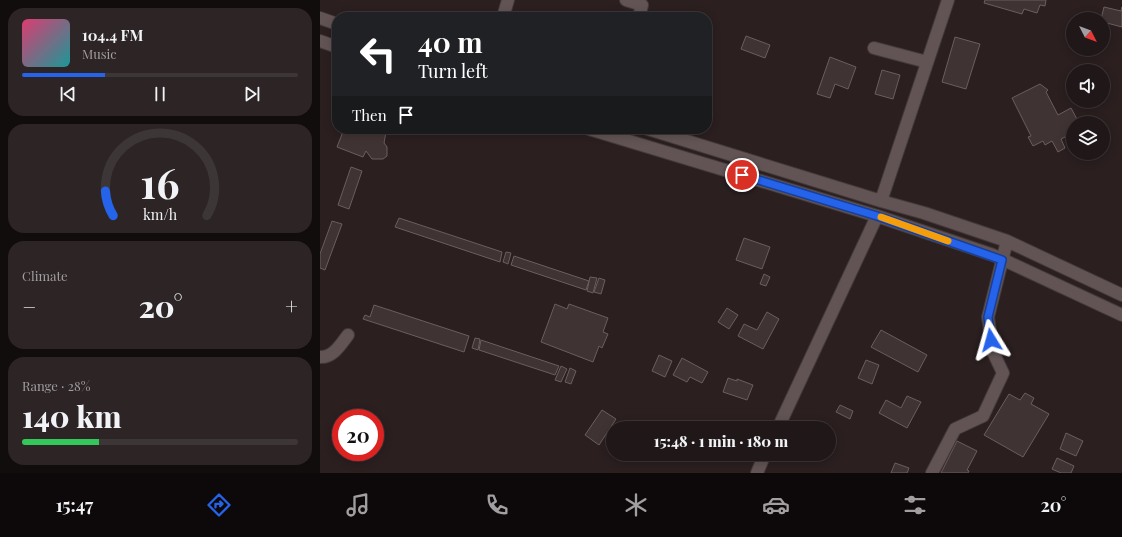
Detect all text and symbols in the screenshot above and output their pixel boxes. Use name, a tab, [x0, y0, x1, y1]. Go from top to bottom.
north arrow	[1066, 12, 1110, 56]
map controls	[1066, 12, 1110, 160]
text: 40 m	[418, 23, 483, 60]
text: 104.4 FM	[82, 25, 143, 45]
icon: left	[352, 28, 404, 80]
text: Music	[82, 45, 117, 62]
text: Turn left	[418, 59, 488, 83]
button: sound	[1066, 64, 1110, 108]
icon: previous	[57, 83, 79, 105]
icon: pause	[149, 83, 171, 105]
icon: next	[241, 83, 263, 105]
icon: arrive	[395, 104, 417, 126]
text: Then	[352, 105, 387, 125]
button: layers	[1066, 116, 1110, 160]
text: 16	[140, 154, 180, 209]
pin	[725, 158, 759, 192]
icon: arrive	[731, 164, 753, 186]
text: km/h	[143, 205, 178, 224]
text: Climate	[22, 267, 68, 284]
text: 20°	[139, 286, 183, 326]
text: −	[22, 291, 36, 321]
text: +	[285, 291, 298, 321]
position arrow	[970, 319, 1012, 361]
text: Range · 28%	[22, 377, 90, 394]
text: 140 km	[22, 396, 121, 436]
speed limit sign: 20	[332, 409, 384, 461]
text: 15:48 · 1 min · 180 m	[654, 431, 788, 451]
icon: directions	[205, 491, 233, 519]
icon: music	[344, 491, 372, 519]
icon: phone	[483, 491, 511, 519]
icon: climate	[622, 491, 650, 519]
icon: car	[762, 491, 790, 519]
icon: filters	[901, 491, 929, 519]
text: 15:47	[56, 493, 93, 517]
text: 20°	[1040, 493, 1066, 517]

